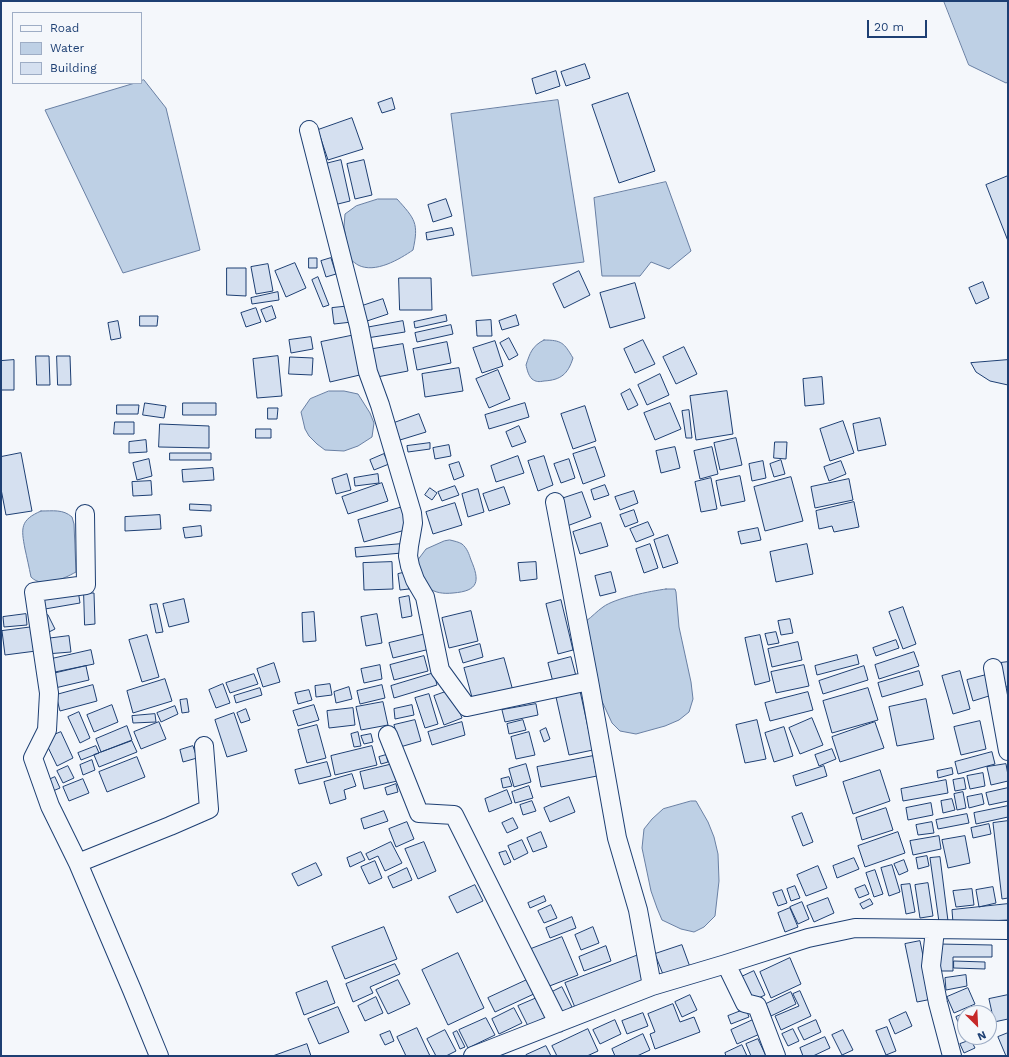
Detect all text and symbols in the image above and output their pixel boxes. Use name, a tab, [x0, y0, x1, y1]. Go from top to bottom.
legend	[12, 12, 142, 84]
scale bar	[869, 12, 929, 38]
text: 20 m	[874, 20, 904, 34]
text: Road	[50, 21, 79, 35]
text: Water	[50, 41, 84, 55]
text: Building	[50, 61, 97, 75]
north arrow	[957, 1005, 997, 1045]
text: N	[975, 1028, 988, 1043]

